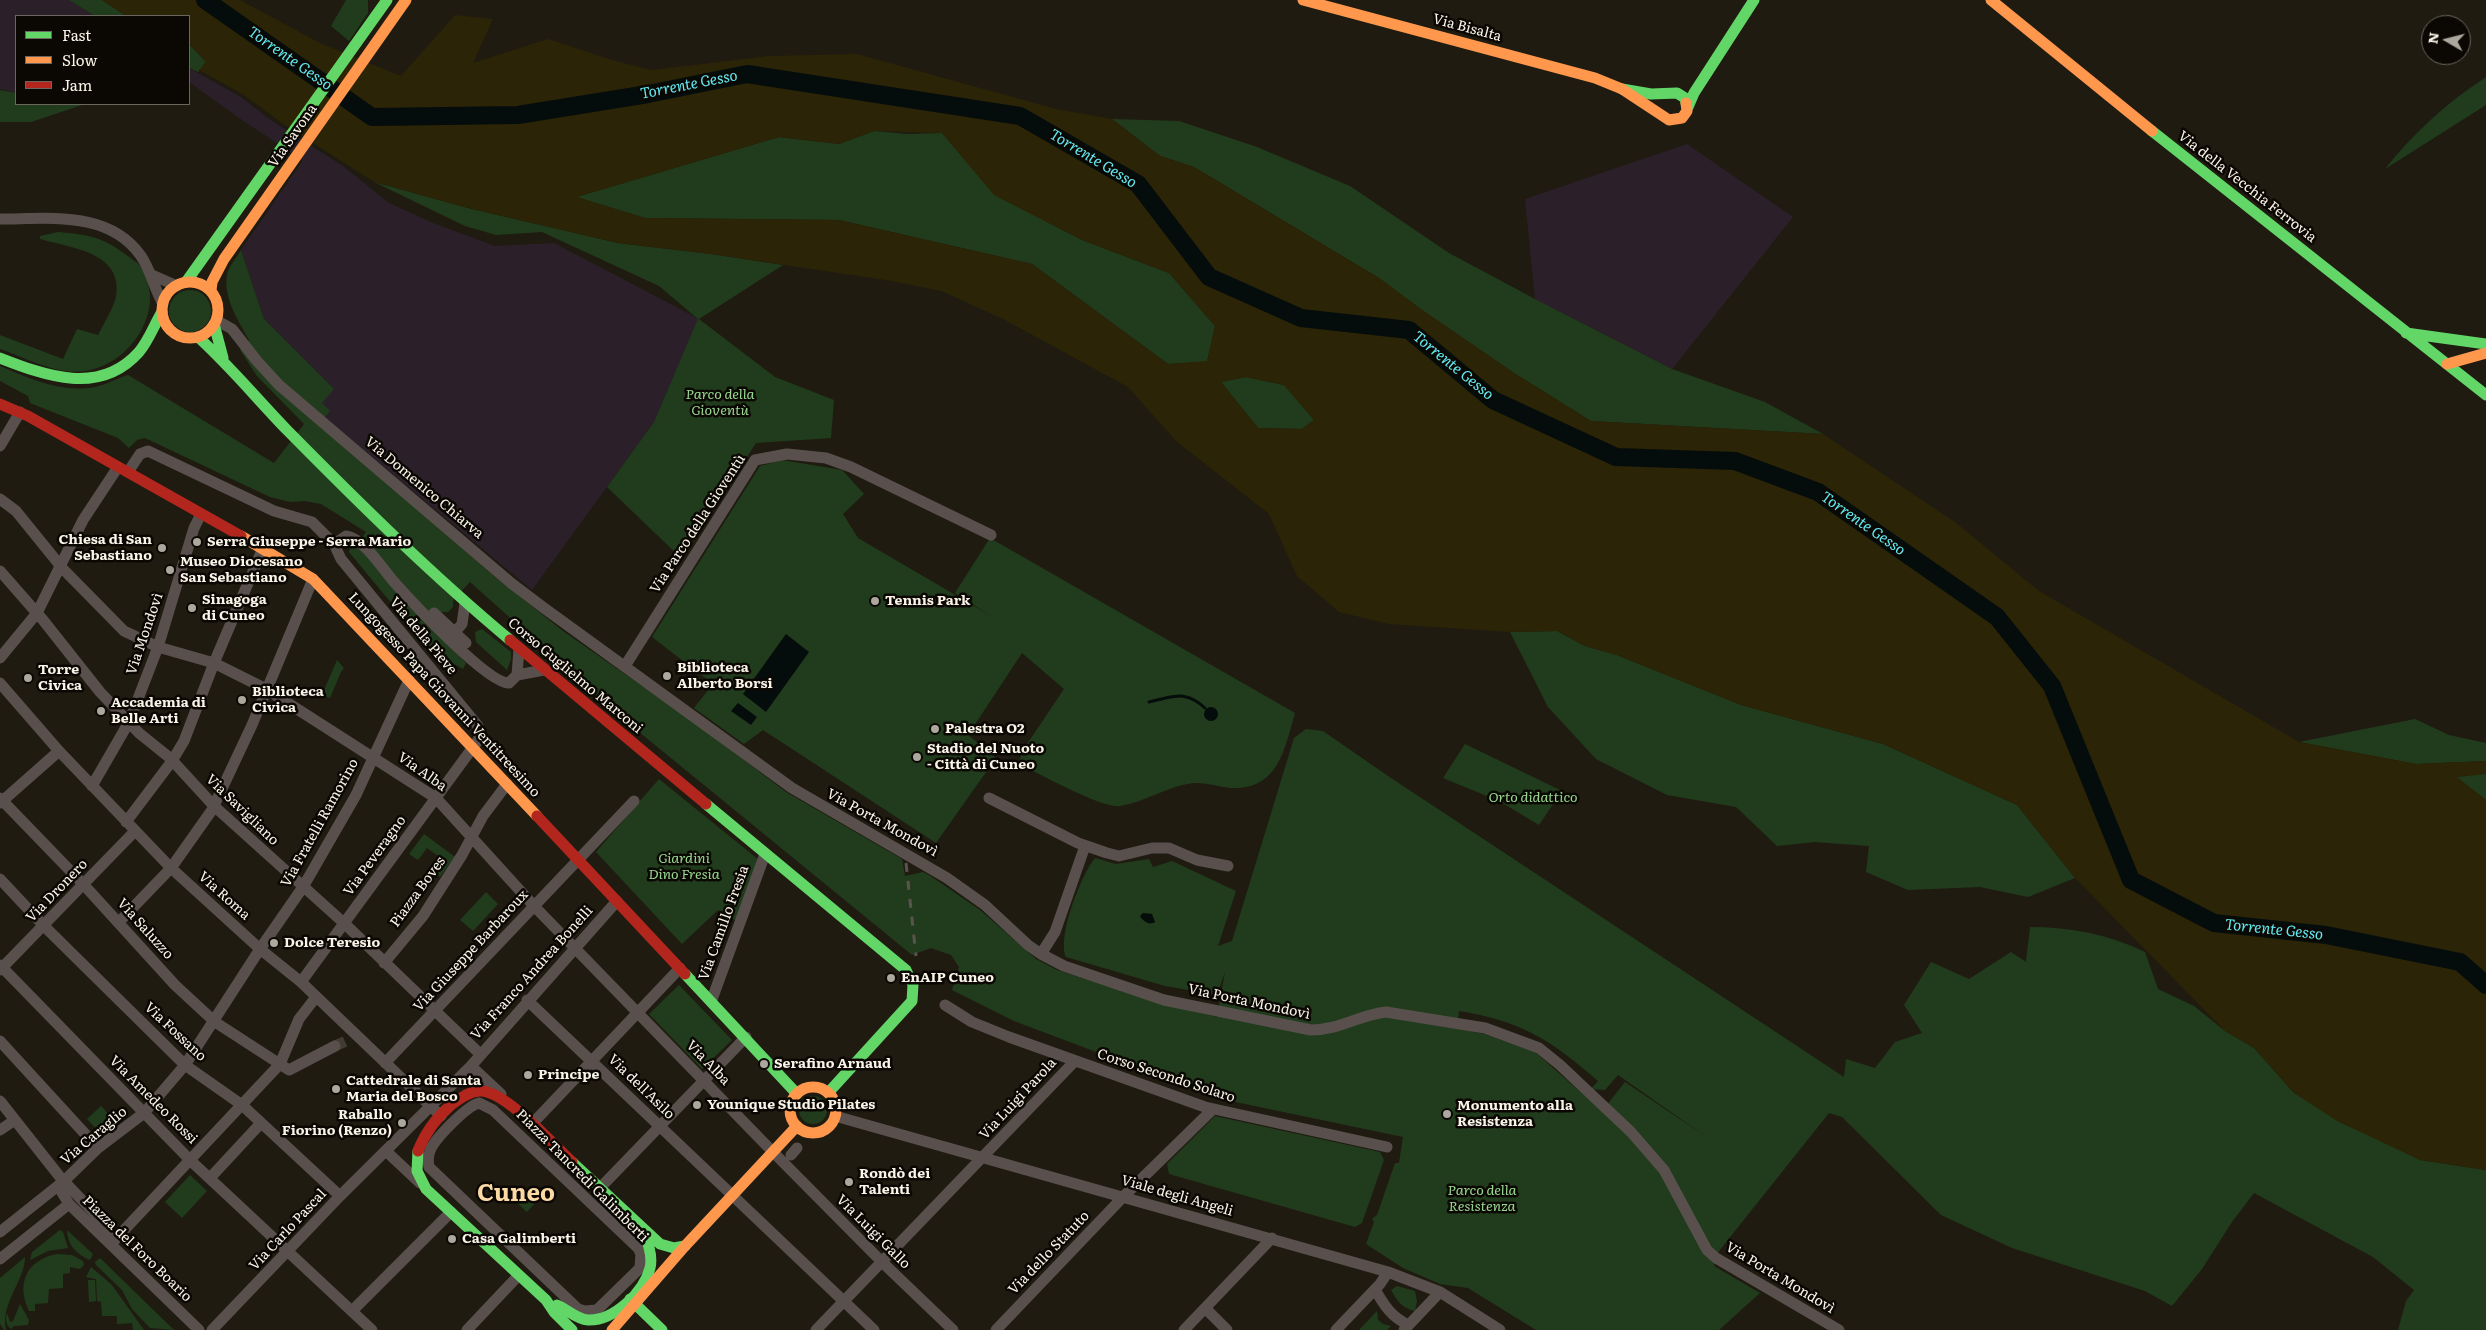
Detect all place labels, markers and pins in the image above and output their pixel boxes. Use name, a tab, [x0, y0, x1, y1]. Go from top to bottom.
place label: Chiesa di San Sebastiano	[58, 532, 152, 564]
place label: Serra Giuseppe - Serra Mario	[207, 534, 411, 550]
marker: Serra Giuseppe - Serra Mario	[191, 536, 203, 548]
marker: Chiesa di San Sebastiano	[156, 542, 168, 554]
place label: Museo Diocesano San Sebastiano	[180, 554, 303, 586]
marker: Museo Diocesano San Sebastiano	[164, 564, 176, 576]
place label: Sinagoga di Cuneo	[202, 592, 267, 624]
place label: Tennis Park	[885, 593, 970, 609]
marker: Tennis Park	[869, 595, 881, 607]
marker: Sinagoga di Cuneo	[186, 602, 198, 614]
place label: Biblioteca Alberto Borsi	[677, 660, 773, 692]
place label: Torre Civica	[38, 662, 82, 694]
marker: Biblioteca Alberto Borsi	[661, 670, 673, 682]
marker: Torre Civica	[22, 672, 34, 684]
place label: Biblioteca Civica	[252, 684, 324, 716]
marker: Biblioteca Civica	[236, 694, 248, 706]
place label: Accademia di Belle Arti	[111, 695, 206, 728]
marker: Accademia di Belle Arti	[95, 705, 107, 717]
place label: Palestra O2	[945, 721, 1025, 737]
marker: Palestra O2	[929, 723, 941, 735]
place label: Stadio del Nuoto - Città di Cuneo	[927, 741, 1044, 774]
marker: Stadio del Nuoto - Città di Cuneo	[911, 751, 923, 763]
place label: Dolce Teresio	[284, 935, 380, 951]
marker: Dolce Teresio	[268, 937, 280, 949]
place label: EnAIP Cuneo	[901, 970, 994, 986]
marker: EnAIP Cuneo	[885, 972, 897, 984]
place label: Serafino Arnaud	[774, 1056, 891, 1072]
marker: Serafino Arnaud	[758, 1058, 770, 1070]
place label: Principe	[538, 1067, 599, 1083]
marker: Principe	[522, 1069, 534, 1081]
place label: Cattedrale di Santa Maria del Bosco	[346, 1073, 481, 1106]
marker: Cattedrale di Santa Maria del Bosco	[330, 1083, 342, 1095]
place label: Younique Studio Pilates	[707, 1097, 875, 1113]
place label: Monumento alla Resistenza	[1457, 1098, 1573, 1130]
marker: Younique Studio Pilates	[691, 1099, 703, 1111]
place label: Raballo Fiorino (Renzo)	[282, 1107, 392, 1140]
marker: Monumento alla Resistenza	[1441, 1108, 1453, 1120]
marker: Raballo Fiorino (Renzo)	[396, 1117, 408, 1129]
place label: Rondò dei Talenti	[859, 1166, 930, 1198]
marker: Rondò dei Talenti	[843, 1176, 855, 1188]
place label: Casa Galimberti	[462, 1231, 576, 1247]
marker: Casa Galimberti	[446, 1233, 458, 1245]

